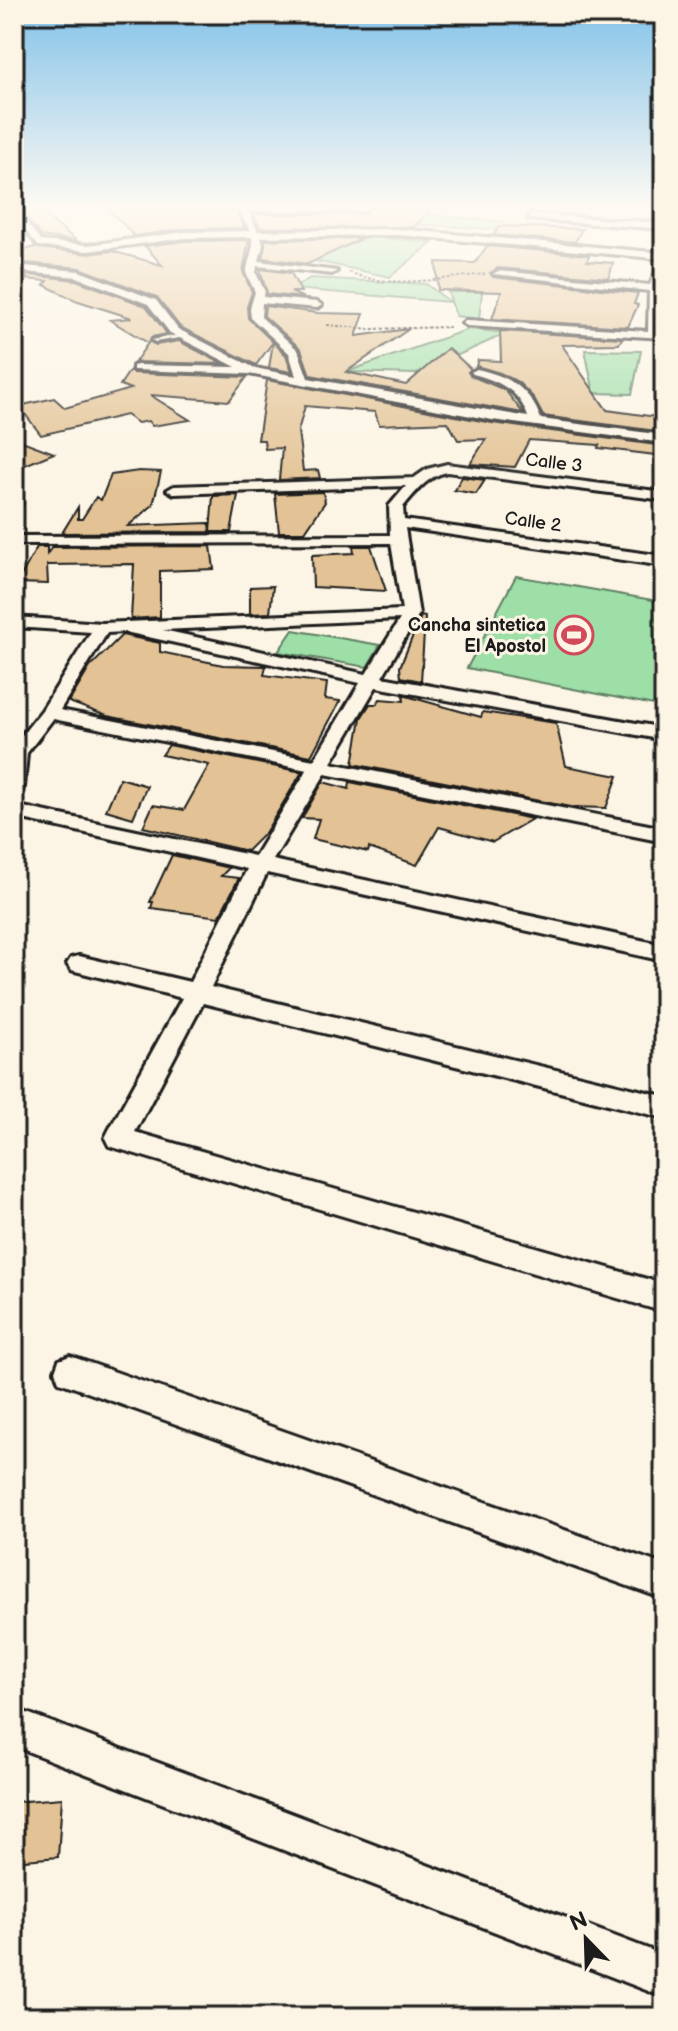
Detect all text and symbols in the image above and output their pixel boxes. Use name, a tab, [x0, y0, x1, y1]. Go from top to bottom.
street label: Calle 3	[524, 449, 584, 477]
street label: Calle 2	[503, 508, 563, 536]
sports icon: Cancha sintetica El Apostol	[553, 614, 595, 656]
place label: Cancha sintetica El Apostol	[408, 615, 546, 657]
north arrow	[546, 1899, 626, 1979]
text: N	[566, 1906, 592, 1938]

